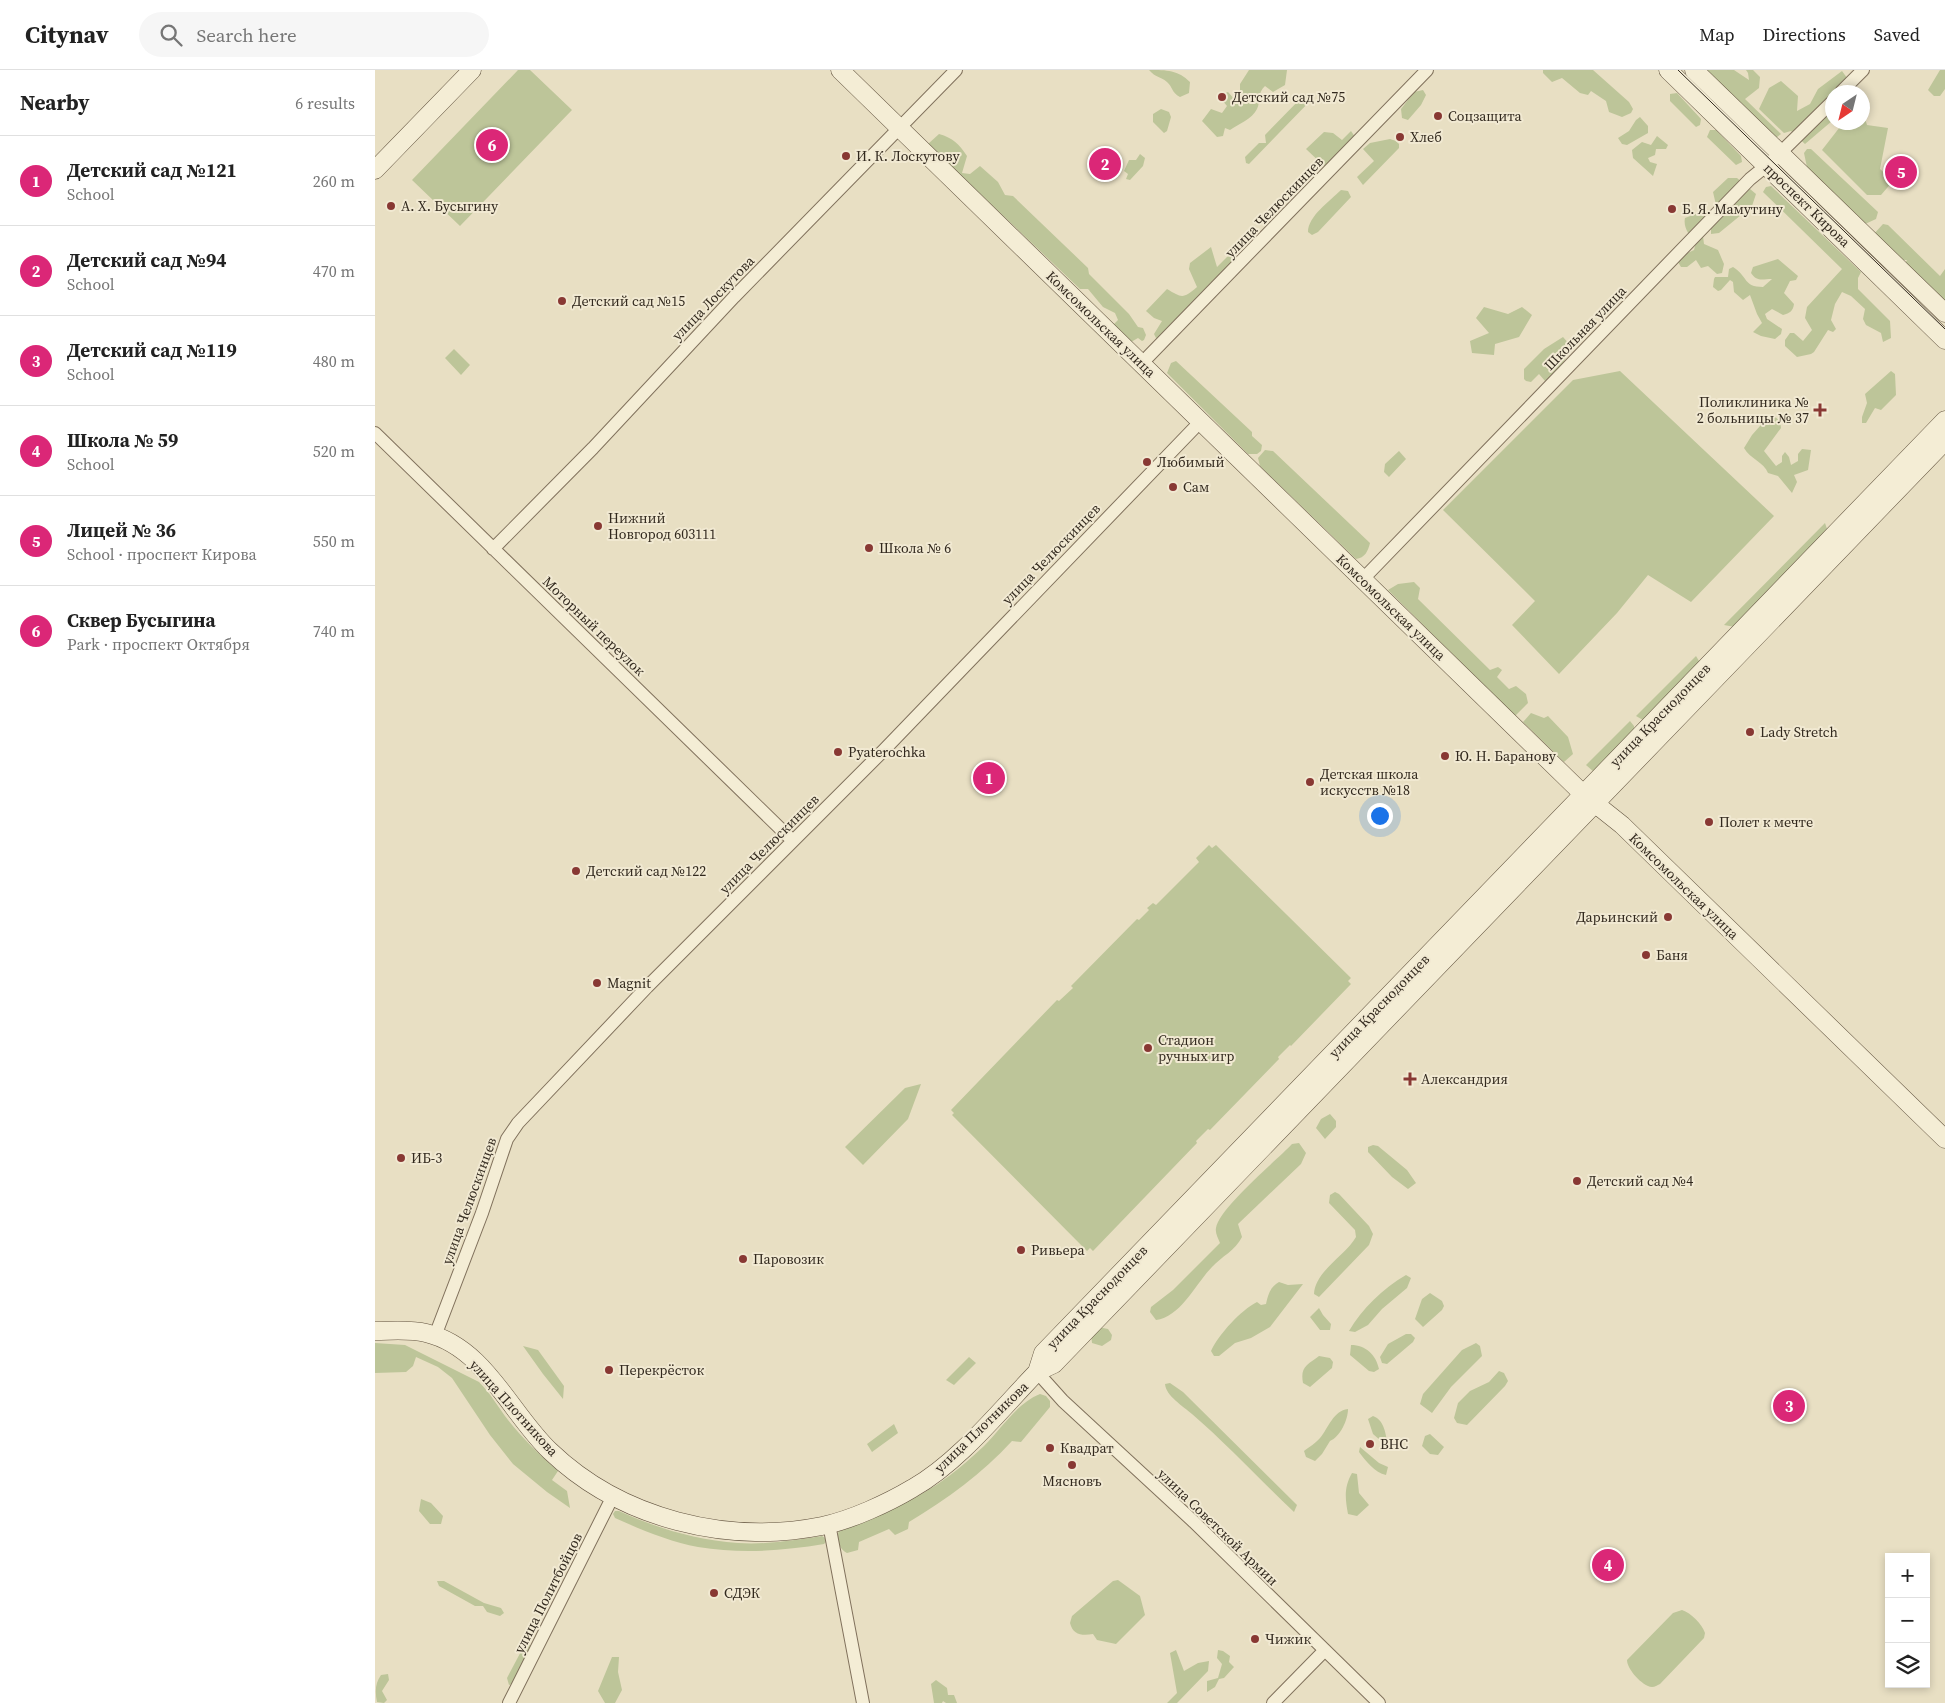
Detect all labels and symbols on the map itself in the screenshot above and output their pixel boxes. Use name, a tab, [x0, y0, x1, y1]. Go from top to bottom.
north arrow	[1825, 85, 1870, 130]
place label: Детский сад №75	[1232, 87, 1345, 107]
marker: Детский сад №75	[1216, 91, 1228, 103]
place label: Соцзащита	[1448, 106, 1523, 126]
marker: Соцзащита	[1432, 110, 1444, 122]
pin: 6	[476, 126, 508, 164]
place label: Хлеб	[1410, 127, 1442, 147]
marker: Хлеб	[1394, 131, 1406, 143]
pin: 2	[1089, 145, 1121, 183]
place label: И. К. Лоскутову	[856, 146, 960, 166]
marker: И. К. Лоскутову	[840, 150, 852, 162]
street label: улица Челюскинцев	[1220, 152, 1328, 262]
pin: 5	[1885, 153, 1917, 191]
street label: проспект Кирова	[1759, 158, 1855, 252]
place label: А. Х. Бусыгину	[401, 196, 499, 216]
place label: Б. Я. Мамутину	[1682, 199, 1784, 219]
marker: А. Х. Бусыгину	[385, 200, 397, 212]
marker: Б. Я. Мамутину	[1666, 203, 1678, 215]
street label: улица Лоскутова	[667, 251, 759, 345]
street label: Комсомольская улица	[1042, 266, 1161, 382]
street label: Школьная улица	[1539, 281, 1631, 375]
place label: Детский сад №15	[572, 291, 685, 311]
marker: Детский сад №15	[556, 295, 568, 307]
place label: Поликлиника № 2 больницы № 37	[1697, 392, 1809, 428]
marker: Поликлиника № 2 больницы № 37	[1813, 403, 1827, 417]
place label: Любимый	[1157, 452, 1224, 472]
marker: Любимый	[1141, 456, 1153, 468]
place label: Сам	[1183, 477, 1209, 497]
marker: Сам	[1167, 481, 1179, 493]
street label: улица Челюскинцев	[997, 499, 1105, 609]
place label: Нижний Новгород 603111	[608, 508, 716, 544]
marker: Нижний Новгород 603111	[592, 520, 604, 532]
place label: Школа № 6	[879, 538, 951, 558]
marker: Школа № 6	[863, 542, 875, 554]
street label: Комсомольская улица	[1332, 549, 1451, 665]
street label: Моторный переулок	[538, 572, 650, 680]
street label: улица Краснодонцев	[1605, 659, 1715, 771]
place label: Lady Stretch	[1760, 722, 1838, 742]
marker: Lady Stretch	[1744, 726, 1756, 738]
place label: Pyaterochka	[848, 742, 927, 762]
marker: Pyaterochka	[832, 746, 844, 758]
place label: Ю. Н. Баранову	[1455, 746, 1557, 766]
marker: Ю. Н. Баранову	[1439, 750, 1451, 762]
pin: 1	[973, 759, 1005, 797]
place label: Детская школа искусств №18	[1320, 764, 1419, 800]
marker: Детская школа искусств №18	[1304, 776, 1316, 788]
street label: улица Челюскинцев	[715, 790, 823, 898]
your location	[1367, 803, 1393, 829]
place label: Полет к мечте	[1719, 812, 1813, 832]
marker: Полет к мечте	[1703, 816, 1715, 828]
street label: Комсомольская улица	[1625, 828, 1744, 944]
place label: Детский сад №122	[586, 861, 706, 881]
marker: Детский сад №122	[570, 865, 582, 877]
place label: Дарьинский	[1576, 907, 1658, 927]
marker: Дарьинский	[1662, 911, 1674, 923]
place label: Баня	[1656, 945, 1688, 965]
marker: Баня	[1640, 949, 1652, 961]
street label: улица Краснодонцев	[1324, 950, 1434, 1062]
place label: Magnit	[607, 973, 651, 993]
marker: Magnit	[591, 977, 603, 989]
place label: Стадион ручных игр	[1158, 1030, 1235, 1066]
marker: Стадион ручных игр	[1142, 1042, 1154, 1054]
place label: Александрия	[1421, 1069, 1508, 1089]
marker: Александрия	[1403, 1072, 1417, 1086]
street label: улица Челюскинцев	[437, 1135, 501, 1267]
place label: ИБ-3	[411, 1148, 442, 1168]
marker: ИБ-3	[395, 1152, 407, 1164]
place label: Детский сад №4	[1587, 1171, 1693, 1191]
marker: Детский сад №4	[1571, 1175, 1583, 1187]
place label: Ривьера	[1031, 1240, 1086, 1260]
street label: улица Краснодонцев	[1042, 1241, 1152, 1353]
marker: Ривьера	[1015, 1244, 1027, 1256]
place label: Паровозик	[753, 1249, 824, 1269]
marker: Паровозик	[737, 1253, 749, 1265]
street label: улица Плотникова	[465, 1355, 563, 1461]
place label: Перекрёсток	[619, 1360, 705, 1380]
marker: Перекрёсток	[603, 1364, 615, 1376]
street label: улица Плотникова	[929, 1376, 1033, 1477]
pin: 3	[1773, 1387, 1805, 1425]
place label: ВНС	[1380, 1434, 1408, 1454]
place label: Квадрат	[1060, 1438, 1114, 1458]
marker: ВНС	[1364, 1438, 1376, 1450]
marker: Квадрат	[1044, 1442, 1056, 1454]
marker: Мясновъ	[1066, 1459, 1078, 1471]
street label: улица Советской Армии	[1153, 1464, 1283, 1590]
place label: Мясновъ	[1042, 1471, 1102, 1491]
street label: улица Политбойцов	[509, 1529, 587, 1657]
pin: 4	[1592, 1546, 1624, 1584]
place label: СДЭК	[724, 1583, 761, 1603]
marker: СДЭК	[708, 1587, 720, 1599]
place label: Чижик	[1265, 1629, 1311, 1649]
marker: Чижик	[1249, 1633, 1261, 1645]

